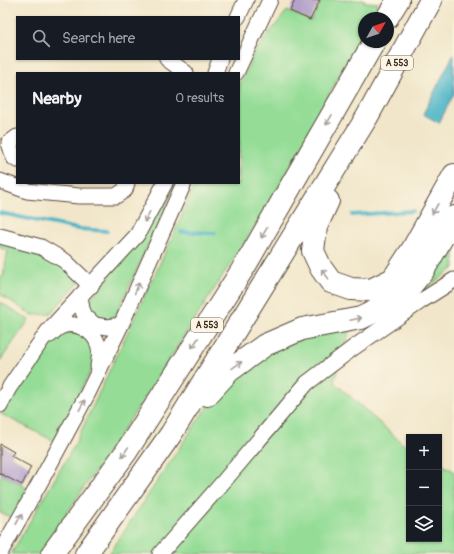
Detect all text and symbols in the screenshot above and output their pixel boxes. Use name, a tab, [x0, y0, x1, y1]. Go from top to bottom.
north arrow	[358, 12, 394, 48]
search box	[16, 16, 240, 60]
icon: search	[30, 27, 52, 49]
text: Search here	[62, 29, 135, 48]
road number: A 553	[381, 56, 413, 70]
text: Nearby	[32, 88, 81, 109]
text: 0 results	[175, 90, 224, 106]
one-way arrow	[325, 114, 333, 126]
one-way arrow	[431, 203, 438, 215]
one-way arrow	[142, 211, 150, 223]
one-way arrow	[260, 227, 268, 239]
one-way arrow	[321, 268, 329, 279]
one-way arrow	[134, 282, 142, 294]
one-way arrow	[349, 314, 362, 322]
road number: A 553	[191, 318, 223, 332]
one-way arrow	[191, 337, 199, 349]
one-way arrow	[231, 361, 242, 369]
one-way arrow	[78, 399, 86, 411]
map controls	[406, 434, 442, 542]
button: +	[406, 434, 442, 470]
one-way arrow	[121, 447, 129, 458]
button: −	[406, 470, 442, 506]
button: layers	[406, 506, 442, 542]
one-way arrow	[16, 513, 24, 525]

